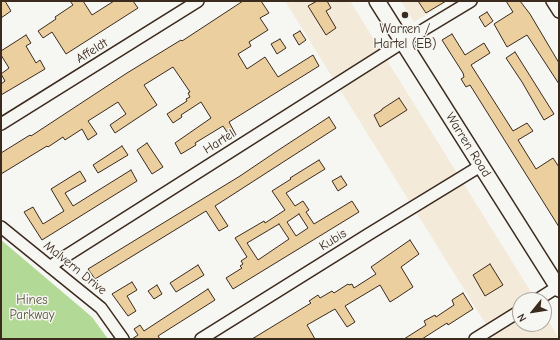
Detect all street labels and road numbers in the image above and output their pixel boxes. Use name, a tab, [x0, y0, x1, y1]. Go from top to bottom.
street label: Affeldt	[73, 35, 111, 67]
street label: Warren Road	[442, 110, 494, 180]
street label: Hartel	[200, 126, 238, 158]
street label: Kubis	[316, 226, 350, 254]
street label: Malvern Drive	[40, 238, 110, 298]

